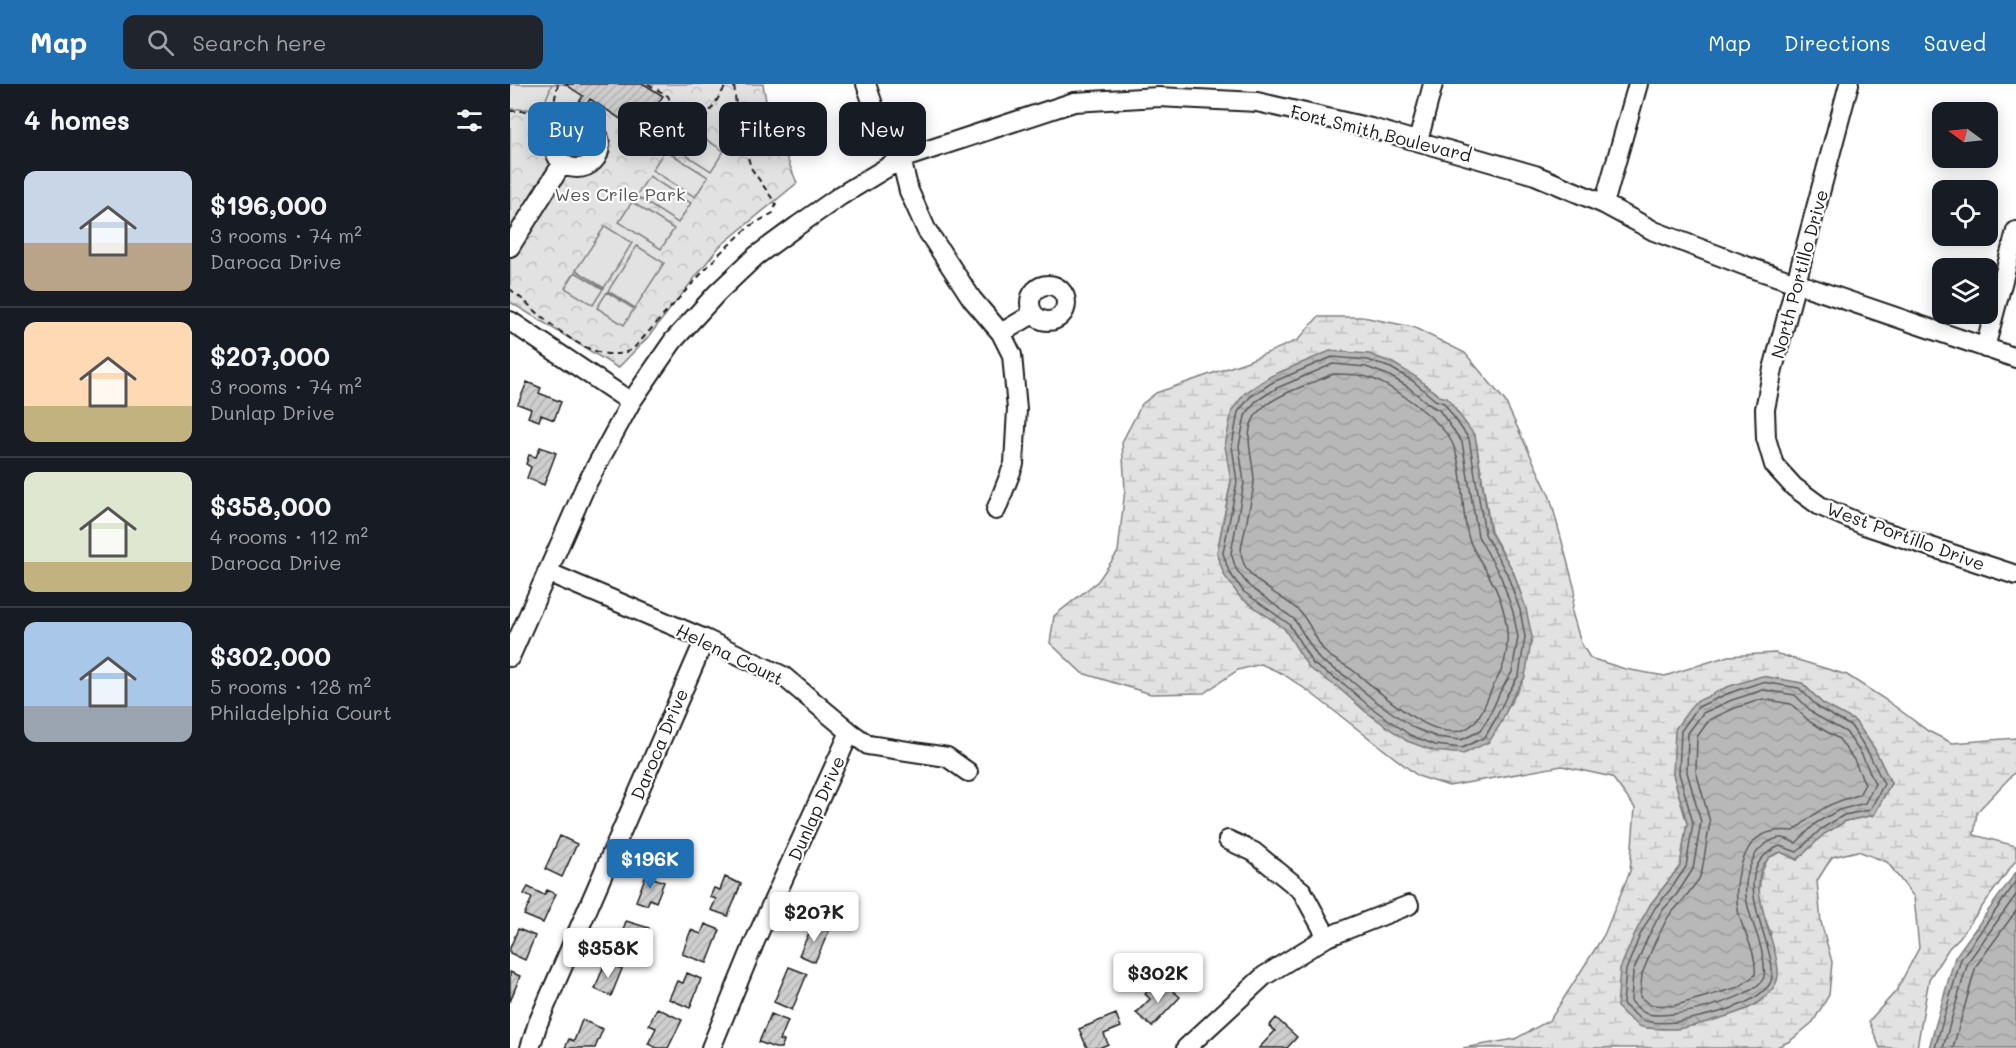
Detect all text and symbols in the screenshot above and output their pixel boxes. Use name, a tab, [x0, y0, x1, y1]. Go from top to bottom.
search box	[123, 15, 543, 69]
text: Map	[30, 24, 87, 60]
icon: search	[144, 26, 177, 59]
text: Search here	[192, 28, 326, 57]
text: Map	[1708, 29, 1751, 56]
text: Directions	[1784, 29, 1891, 56]
text: Saved	[1924, 29, 1986, 56]
street label: Fort Smith Boulevard	[1288, 99, 1474, 167]
chip: Buy	[528, 102, 606, 156]
chip: Rent	[618, 102, 707, 156]
chip: Filters	[719, 102, 827, 156]
chip: New	[839, 102, 926, 156]
north arrow	[1932, 102, 1998, 168]
map controls	[1932, 102, 1998, 324]
text: 4 homes	[24, 103, 130, 137]
icon: filters	[453, 104, 486, 137]
button: locate	[1932, 180, 1998, 246]
park label: Wes Crile Park	[554, 182, 686, 206]
street label: North Portillo Drive	[1765, 187, 1833, 361]
text: $196,000	[210, 188, 327, 222]
icon: home	[72, 195, 144, 267]
text: 3 rooms · 74 m²	[210, 222, 362, 248]
text: Daroca Drive	[210, 248, 342, 274]
button: layers	[1932, 258, 1998, 324]
text: $207,000	[210, 339, 330, 373]
icon: home	[72, 346, 144, 418]
text: 3 rooms · 74 m²	[210, 373, 362, 399]
text: Dunlap Drive	[210, 399, 335, 425]
text: $358,000	[210, 489, 331, 523]
icon: home	[72, 496, 144, 568]
street label: West Portillo Drive	[1824, 496, 1988, 576]
text: 4 rooms · 112 m²	[210, 523, 368, 549]
text: Daroca Drive	[210, 549, 342, 575]
street label: Helena Court	[672, 618, 788, 690]
text: $302,000	[210, 639, 331, 673]
icon: home	[72, 646, 144, 718]
text: 5 rooms · 128 m²	[210, 673, 371, 699]
street label: Daroca Drive	[625, 685, 693, 803]
text: Philadelphia Court	[210, 699, 392, 725]
street label: Dunlap Drive	[782, 752, 850, 864]
pin: $196K	[608, 839, 692, 890]
text: $196K	[621, 845, 679, 871]
pin: $207K	[772, 892, 856, 943]
text: $207K	[784, 898, 844, 924]
pin: $358K	[566, 928, 650, 979]
text: $358K	[577, 934, 639, 960]
pin: $302K	[1116, 953, 1200, 1004]
text: $302K	[1127, 959, 1189, 985]

